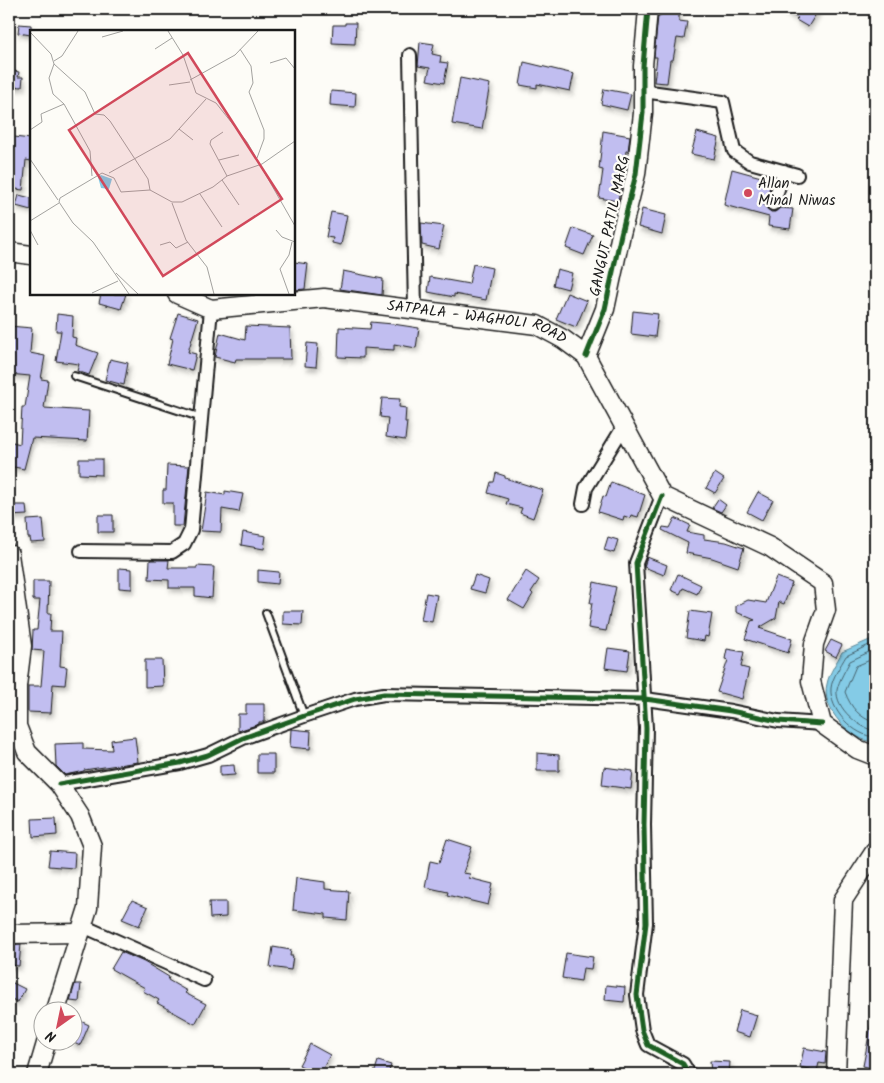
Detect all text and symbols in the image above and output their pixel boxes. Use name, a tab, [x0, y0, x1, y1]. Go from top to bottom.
inset map	[30, 30, 295, 295]
street label: GANGUT PATIL MARG	[583, 153, 637, 299]
place label: Allan Minal Niwas	[758, 172, 836, 213]
marker: Allan Minal Niwas	[742, 187, 754, 199]
street label: SATPALA - WAGHOLI ROAD	[385, 294, 571, 351]
north arrow	[32, 1000, 82, 1050]
text: N	[42, 1024, 61, 1048]

